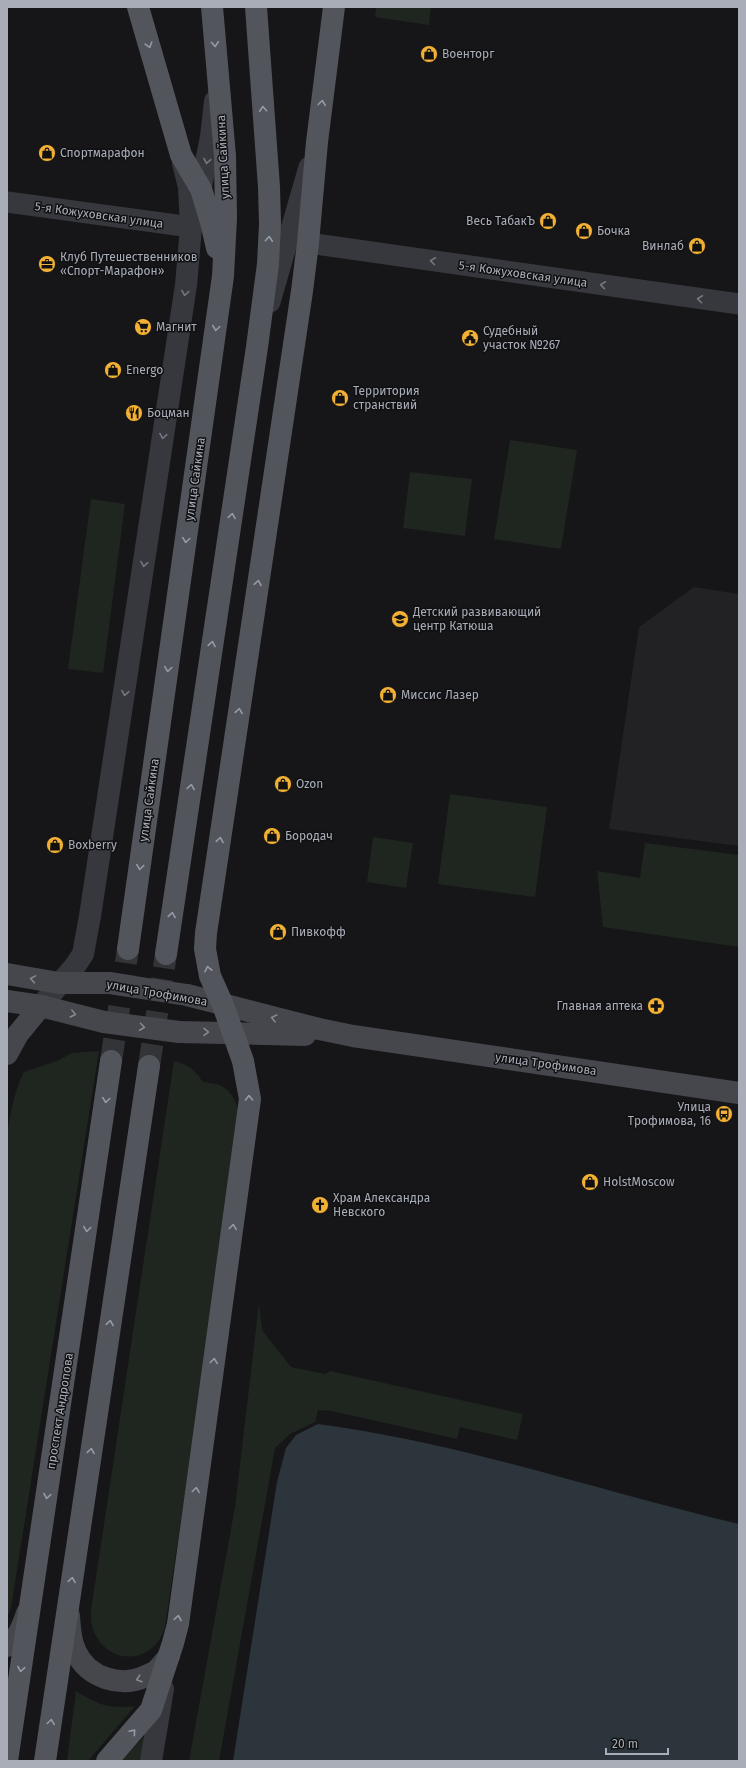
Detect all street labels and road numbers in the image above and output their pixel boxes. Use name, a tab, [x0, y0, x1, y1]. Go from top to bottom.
street label: улица Сайкина	[214, 115, 232, 199]
street label: 5-я Кожуховская улица	[34, 199, 164, 231]
street label: 5-я Кожуховская улица	[458, 258, 588, 290]
street label: улица Сайкина	[182, 436, 208, 522]
street label: улица Сайкина	[136, 757, 162, 843]
street label: улица Трофимова	[105, 977, 209, 1009]
street label: улица Трофимова	[494, 1050, 598, 1078]
street label: проспект Андропова	[44, 1352, 76, 1470]

